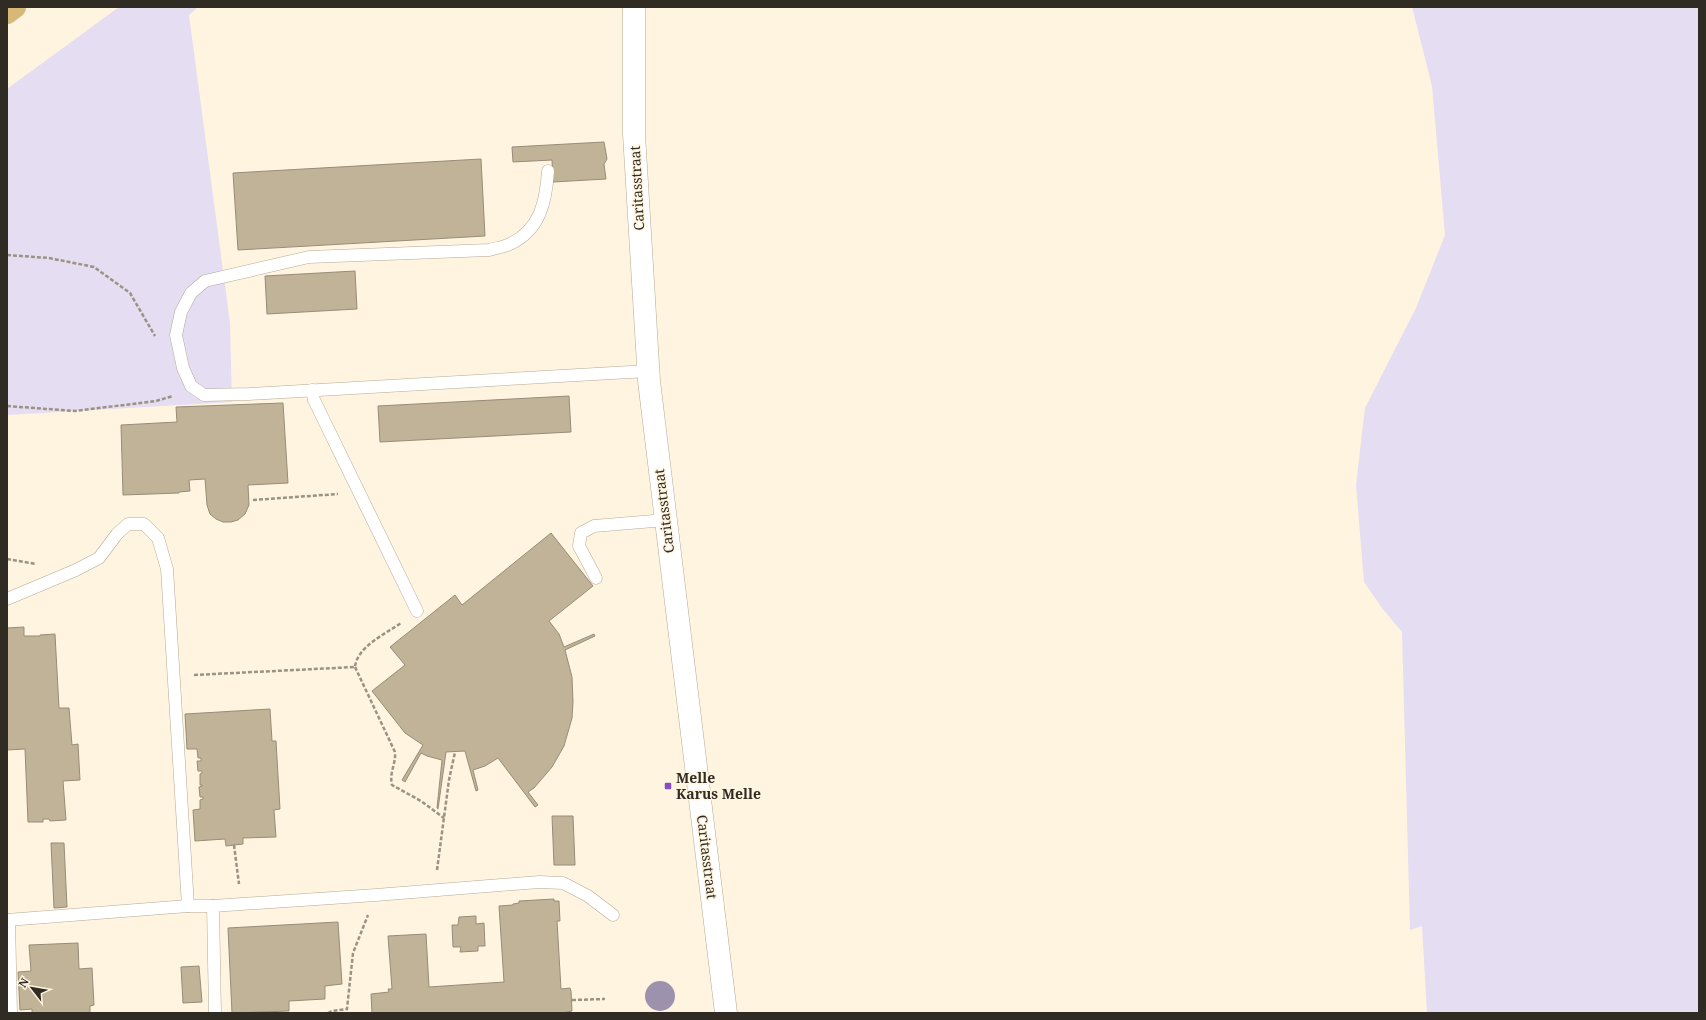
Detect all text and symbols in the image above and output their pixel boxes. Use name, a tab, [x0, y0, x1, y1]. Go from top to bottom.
street label: Caritasstraat	[625, 145, 648, 231]
street label: Caritasstraat	[649, 468, 678, 554]
place label: Melle Karus Melle	[676, 768, 761, 803]
marker: Melle Karus Melle	[663, 781, 673, 791]
street label: Caritasstraat	[693, 814, 722, 900]
north arrow	[12, 968, 52, 1008]
text: N	[14, 975, 32, 990]

